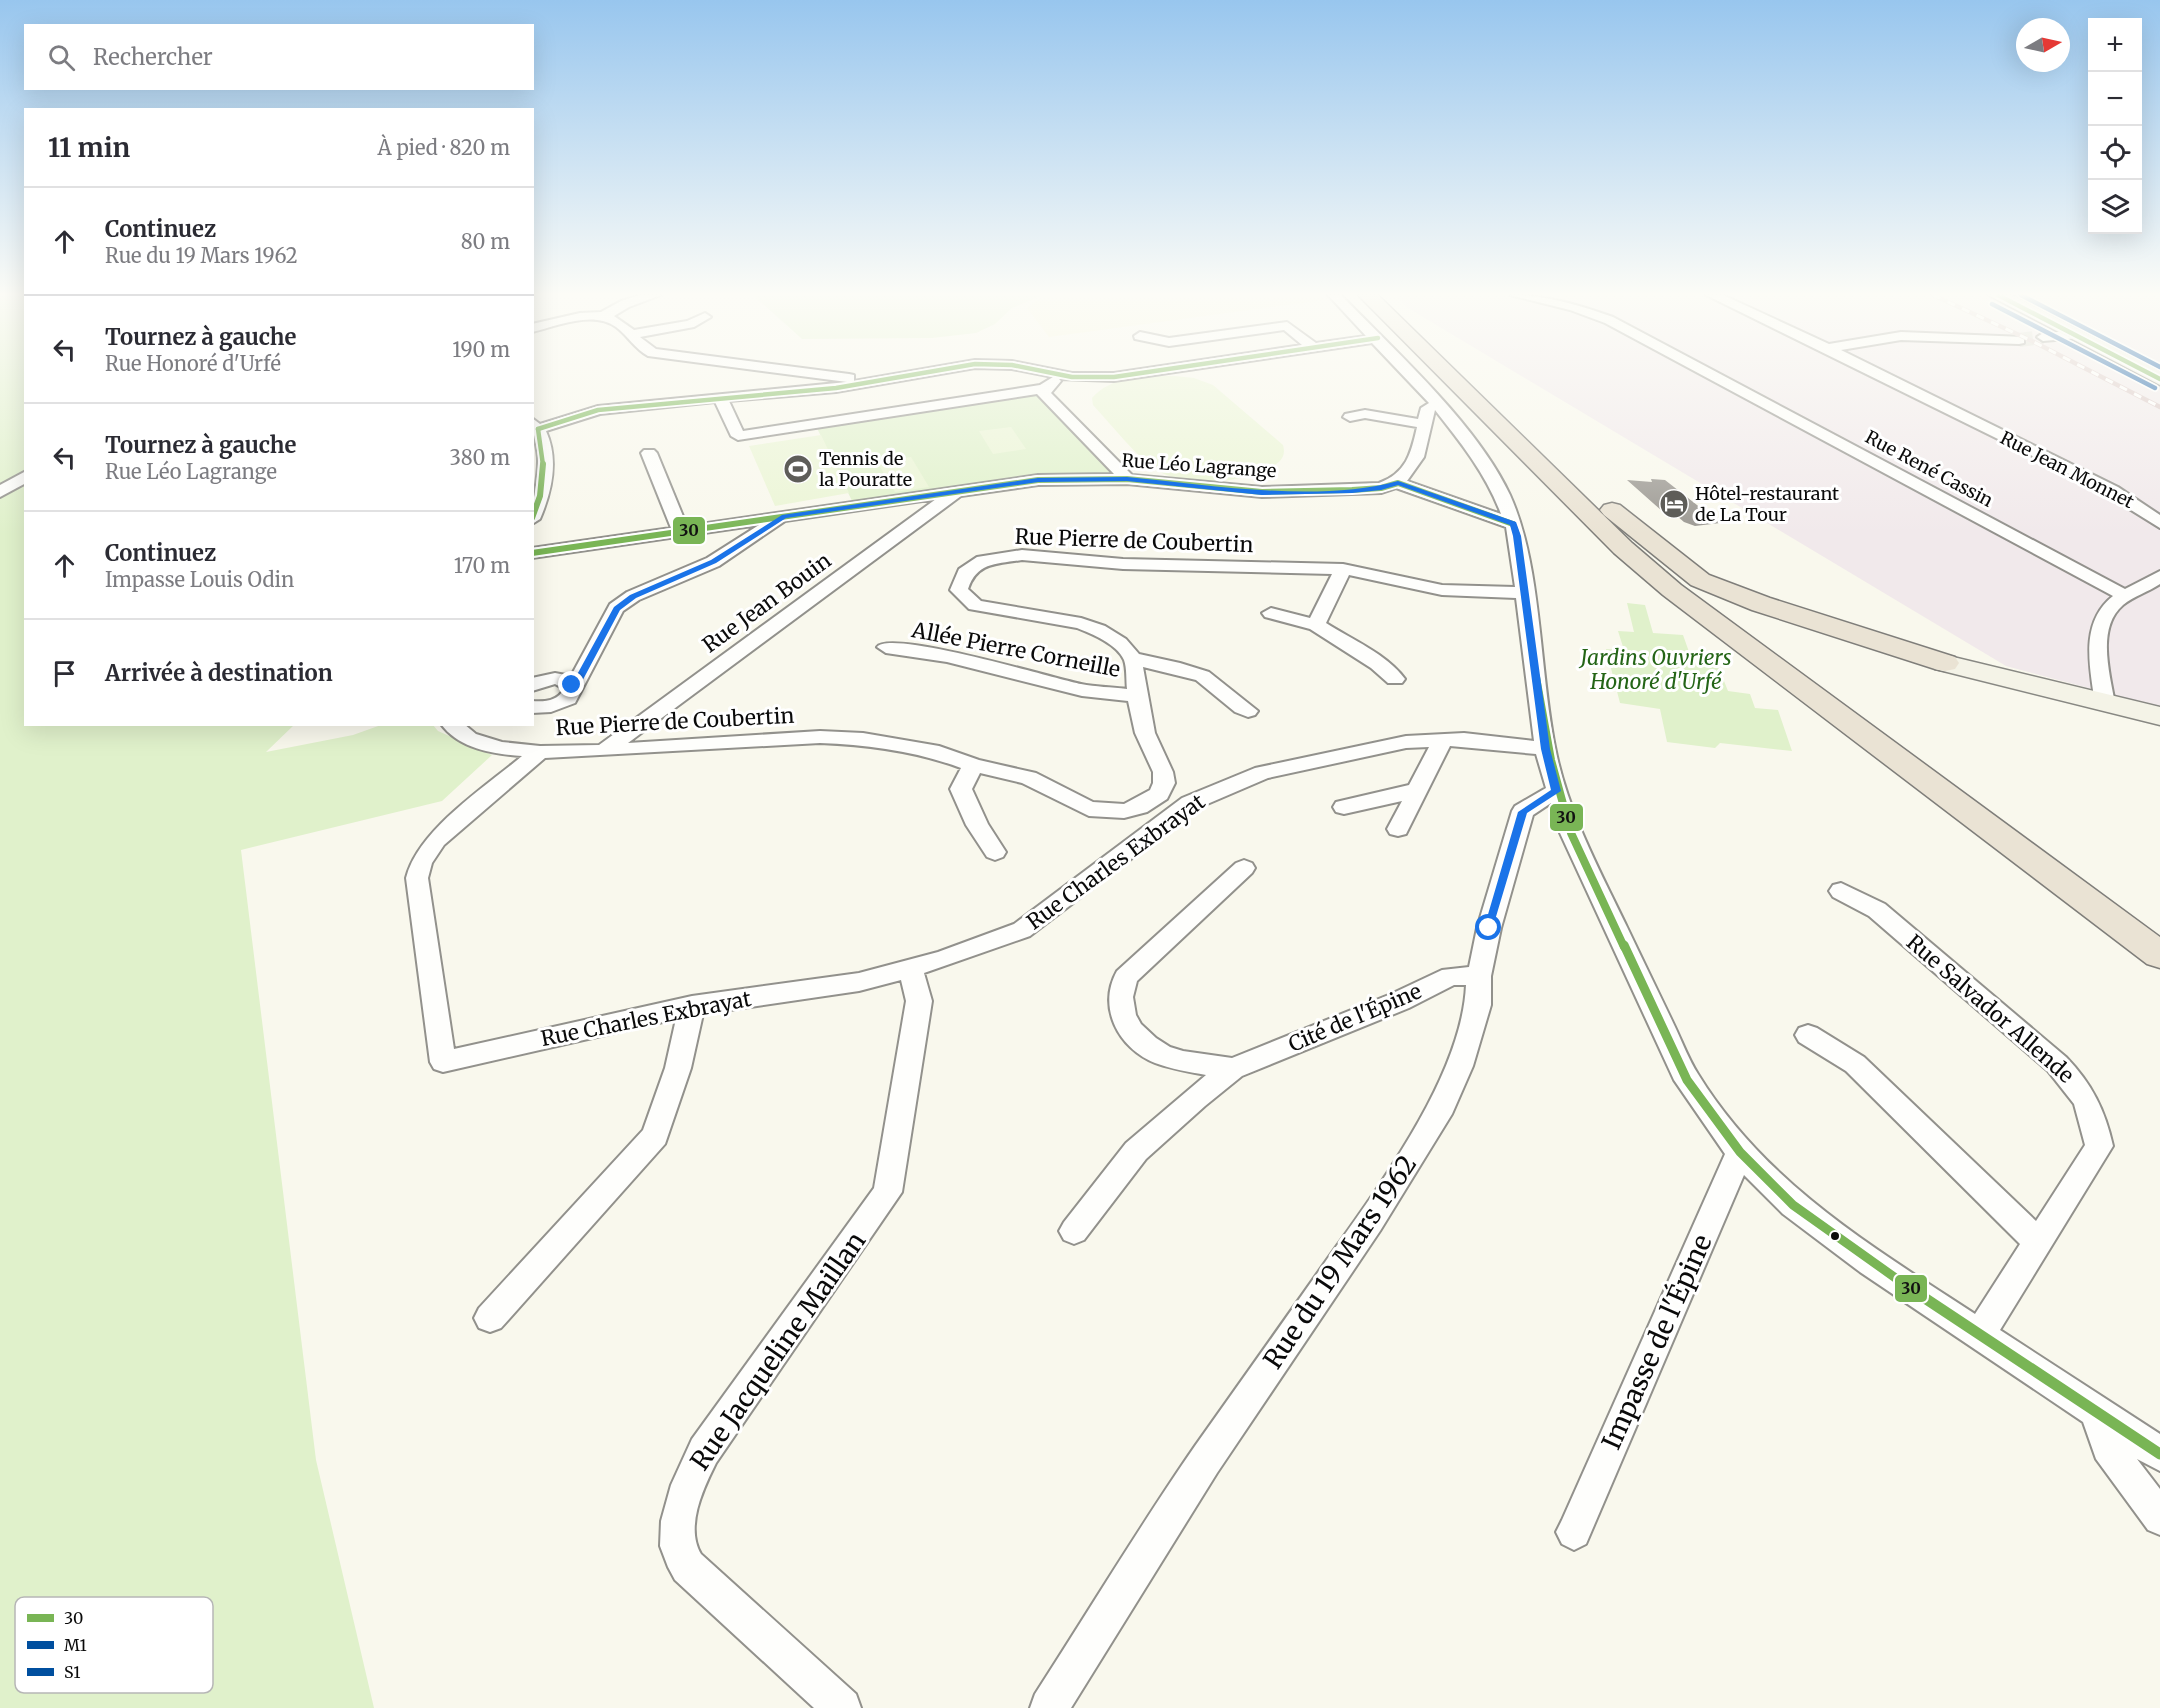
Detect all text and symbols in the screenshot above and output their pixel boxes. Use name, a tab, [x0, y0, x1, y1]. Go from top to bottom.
north arrow	[2016, 18, 2070, 72]
map controls	[2088, 18, 2142, 234]
button: +	[2088, 18, 2142, 72]
search box	[24, 24, 534, 90]
icon: search	[45, 41, 78, 74]
text: Rechercher	[93, 43, 213, 71]
button: −	[2088, 72, 2142, 126]
button: locate	[2088, 126, 2142, 180]
text: 11 min	[48, 131, 130, 164]
text: À pied · 820 m	[378, 135, 510, 160]
button: layers	[2088, 180, 2142, 234]
text: Continuez	[105, 215, 216, 243]
icon: ahead	[48, 225, 81, 258]
text: 80 m	[461, 229, 510, 254]
text: Rue du 19 Mars 1962	[105, 243, 298, 268]
text: Tournez à gauche	[105, 323, 296, 351]
icon: left	[48, 333, 81, 366]
text: 190 m	[452, 337, 510, 362]
text: Rue Honoré d'Urfé	[105, 351, 281, 376]
street label: Rue René Cassin	[1861, 425, 1997, 512]
street label: Rue Jean Monnet	[1997, 426, 2138, 513]
text: Tournez à gauche	[105, 431, 296, 459]
icon: left	[48, 441, 81, 474]
text: 380 m	[449, 445, 510, 470]
place label: Tennis de la Pouratte	[819, 447, 912, 491]
street label: Rue Léo Lagrange	[1121, 449, 1277, 482]
sports icon: Tennis de la Pouratte	[782, 453, 814, 485]
text: Rue Léo Lagrange	[105, 459, 277, 484]
place label: Hôtel-restaurant de La Tour	[1695, 482, 1839, 526]
hotel icon: Hôtel-restaurant de La Tour	[1658, 488, 1690, 520]
line badge: 30	[672, 516, 706, 545]
text: 30	[679, 520, 699, 540]
street label: Rue Pierre de Coubertin	[1014, 523, 1254, 558]
text: Continuez	[105, 539, 216, 567]
street label: Rue Jean Bouin	[697, 547, 836, 658]
icon: ahead	[48, 549, 81, 582]
text: 170 m	[454, 553, 510, 578]
text: Impasse Louis Odin	[105, 567, 294, 592]
street label: Allée Pierre Corneille	[909, 616, 1123, 683]
park label: Jardins Ouvriers Honoré d'Urfé	[1579, 644, 1732, 695]
icon: arrive	[48, 657, 81, 690]
text: Arrivée à destination	[105, 659, 333, 687]
route end	[558, 671, 584, 697]
street label: Rue Pierre de Coubertin	[555, 702, 795, 741]
street label: Rue Charles Exbrayat	[1021, 788, 1210, 935]
line badge: 30	[1549, 803, 1584, 832]
text: 30	[1556, 807, 1576, 827]
route start	[1475, 914, 1501, 940]
street label: Rue Salvador Allende	[1901, 929, 2080, 1089]
street label: Cité de l'Épine	[1284, 976, 1425, 1058]
street label: Rue Charles Exbrayat	[538, 985, 753, 1052]
street label: Rue du 19 Mars 1962	[1256, 1149, 1423, 1375]
street label: Rue Jacqueline Maillan	[683, 1225, 872, 1476]
street label: Impasse de l'Épine	[1593, 1229, 1719, 1454]
unlabelled marker	[1829, 1230, 1841, 1242]
line badge: 30	[1894, 1274, 1928, 1303]
text: 30	[1901, 1278, 1921, 1298]
legend	[15, 1597, 213, 1693]
text: 30	[64, 1608, 83, 1628]
text: M1	[64, 1635, 87, 1655]
text: S1	[64, 1662, 80, 1682]

